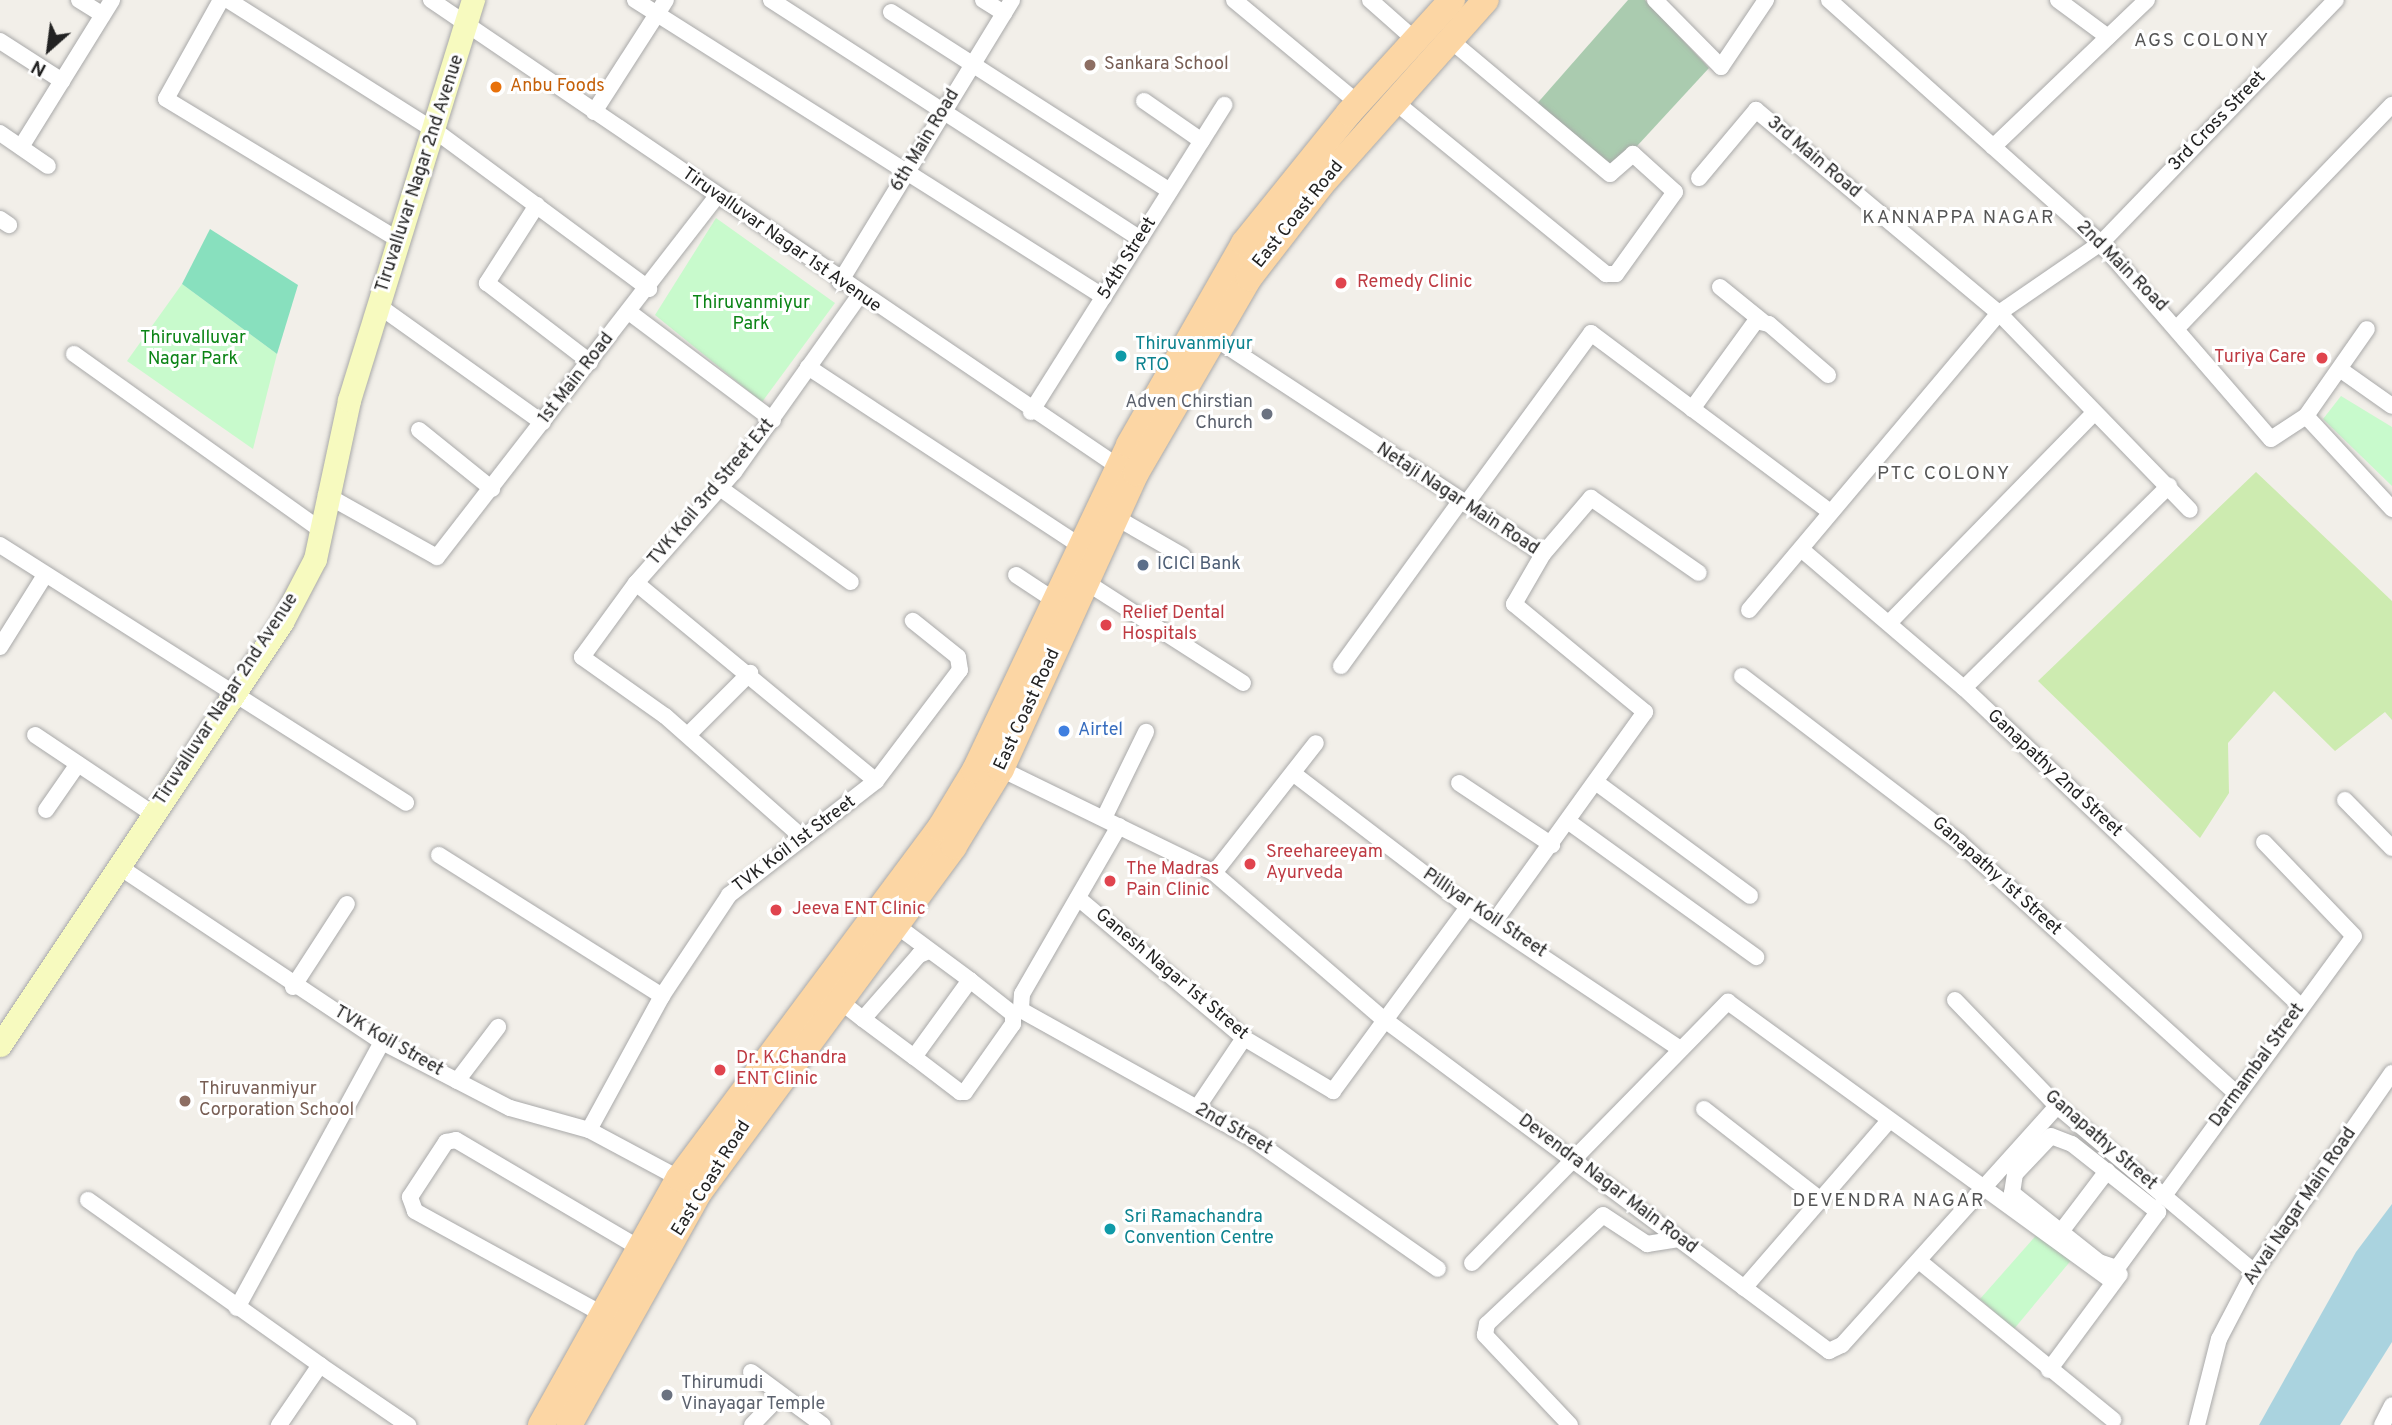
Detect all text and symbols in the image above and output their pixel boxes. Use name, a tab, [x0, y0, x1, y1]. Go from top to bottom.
north arrow	[14, 14, 84, 84]
district label: AGS COLONY	[2135, 31, 2269, 53]
street label: Tiruvalluvar Nagar 2nd Avenue	[372, 52, 470, 296]
text: N	[27, 54, 51, 81]
place label: Sankara School	[1104, 54, 1229, 76]
marker: Sankara School	[1082, 57, 1098, 73]
street label: 3rd Cross Street	[2165, 68, 2271, 176]
place label: Anbu Foods	[510, 76, 605, 98]
marker: Anbu Foods	[488, 79, 504, 95]
street label: 6th Main Road	[887, 86, 965, 196]
street label: 3rd Main Road	[1762, 113, 1864, 203]
street label: East Coast Road	[1249, 157, 1349, 273]
street label: Tiruvalluvar Nagar 1st Avenue	[677, 164, 885, 318]
district label: KANNAPPA NAGAR	[1864, 208, 2054, 230]
street label: 54th Street	[1094, 214, 1162, 304]
street label: 2nd Main Road	[2071, 217, 2171, 317]
place label: Remedy Clinic	[1357, 272, 1472, 294]
marker: Remedy Clinic	[1331, 273, 1351, 293]
park label: Thiruvanmiyur Park	[692, 294, 810, 336]
park label: Thiruvalluvar Nagar Park	[140, 329, 246, 372]
street label: 1st Main Road	[535, 329, 619, 429]
place label: Thiruvanmiyur RTO	[1135, 335, 1253, 378]
place label: Turiya Care	[2214, 347, 2306, 369]
marker: Thiruvanmiyur RTO	[1113, 348, 1129, 364]
marker: Turiya Care	[2312, 348, 2332, 368]
place label: Adven Chirstian Church	[1125, 393, 1253, 436]
marker: Adven Chirstian Church	[1259, 406, 1275, 422]
street label: TVK Koil 3rd Street Ext	[644, 415, 780, 571]
street label: Netaji Nagar Main Road	[1372, 439, 1542, 561]
district label: PTC COLONY	[1878, 464, 2010, 486]
place label: ICICI Bank	[1157, 554, 1241, 576]
marker: ICICI Bank	[1135, 557, 1151, 573]
street label: Tiruvalluvar Nagar 2nd Avenue	[150, 590, 304, 810]
place label: Relief Dental Hospitals	[1122, 604, 1225, 646]
marker: Relief Dental Hospitals	[1096, 615, 1116, 635]
street label: East Coast Road	[990, 646, 1066, 774]
street label: Ganapathy 2nd Street	[1982, 706, 2126, 842]
place label: Airtel	[1078, 720, 1123, 742]
marker: Airtel	[1056, 723, 1072, 739]
street label: TVK Koil 1st Street	[729, 792, 861, 898]
street label: Ganapathy 1st Street	[1927, 813, 2065, 941]
place label: Sreehareeyam Ayurveda	[1266, 843, 1383, 886]
marker: Sreehareeyam Ayurveda	[1240, 854, 1260, 874]
place label: The Madras Pain Clinic	[1126, 860, 1219, 903]
street label: Pilliyar Koil Street	[1418, 865, 1550, 963]
marker: The Madras Pain Clinic	[1100, 871, 1120, 891]
place label: Jeeva ENT Clinic	[792, 899, 926, 921]
marker: Jeeva ENT Clinic	[766, 900, 786, 920]
street label: Ganesh Nagar 1st Street	[1090, 905, 1252, 1045]
street label: Darmambal Street	[2206, 1000, 2310, 1132]
street label: TVK Koil Street	[330, 1002, 446, 1082]
place label: Dr. K.Chandra ENT Clinic	[736, 1049, 847, 1092]
marker: Dr. K.Chandra ENT Clinic	[710, 1060, 730, 1080]
place label: Thiruvanmiyur Corporation School	[199, 1080, 354, 1122]
street label: Ganapathy Street	[2040, 1086, 2160, 1196]
marker: Thiruvanmiyur Corporation School	[177, 1093, 193, 1109]
street label: 2nd Street	[1191, 1099, 1275, 1161]
street label: Devendra Nagar Main Road	[1513, 1111, 1701, 1259]
street label: East Coast Road	[668, 1117, 756, 1241]
street label: Avvai Nagar Main Road	[2240, 1124, 2362, 1290]
district label: DEVENDRA NAGAR	[1794, 1191, 1984, 1213]
place label: Sri Ramachandra Convention Centre	[1124, 1208, 1274, 1250]
marker: Sri Ramachandra Convention Centre	[1102, 1221, 1118, 1237]
place label: Thirumudi Vinayagar Temple	[681, 1374, 826, 1416]
marker: Thirumudi Vinayagar Temple	[659, 1387, 675, 1403]

